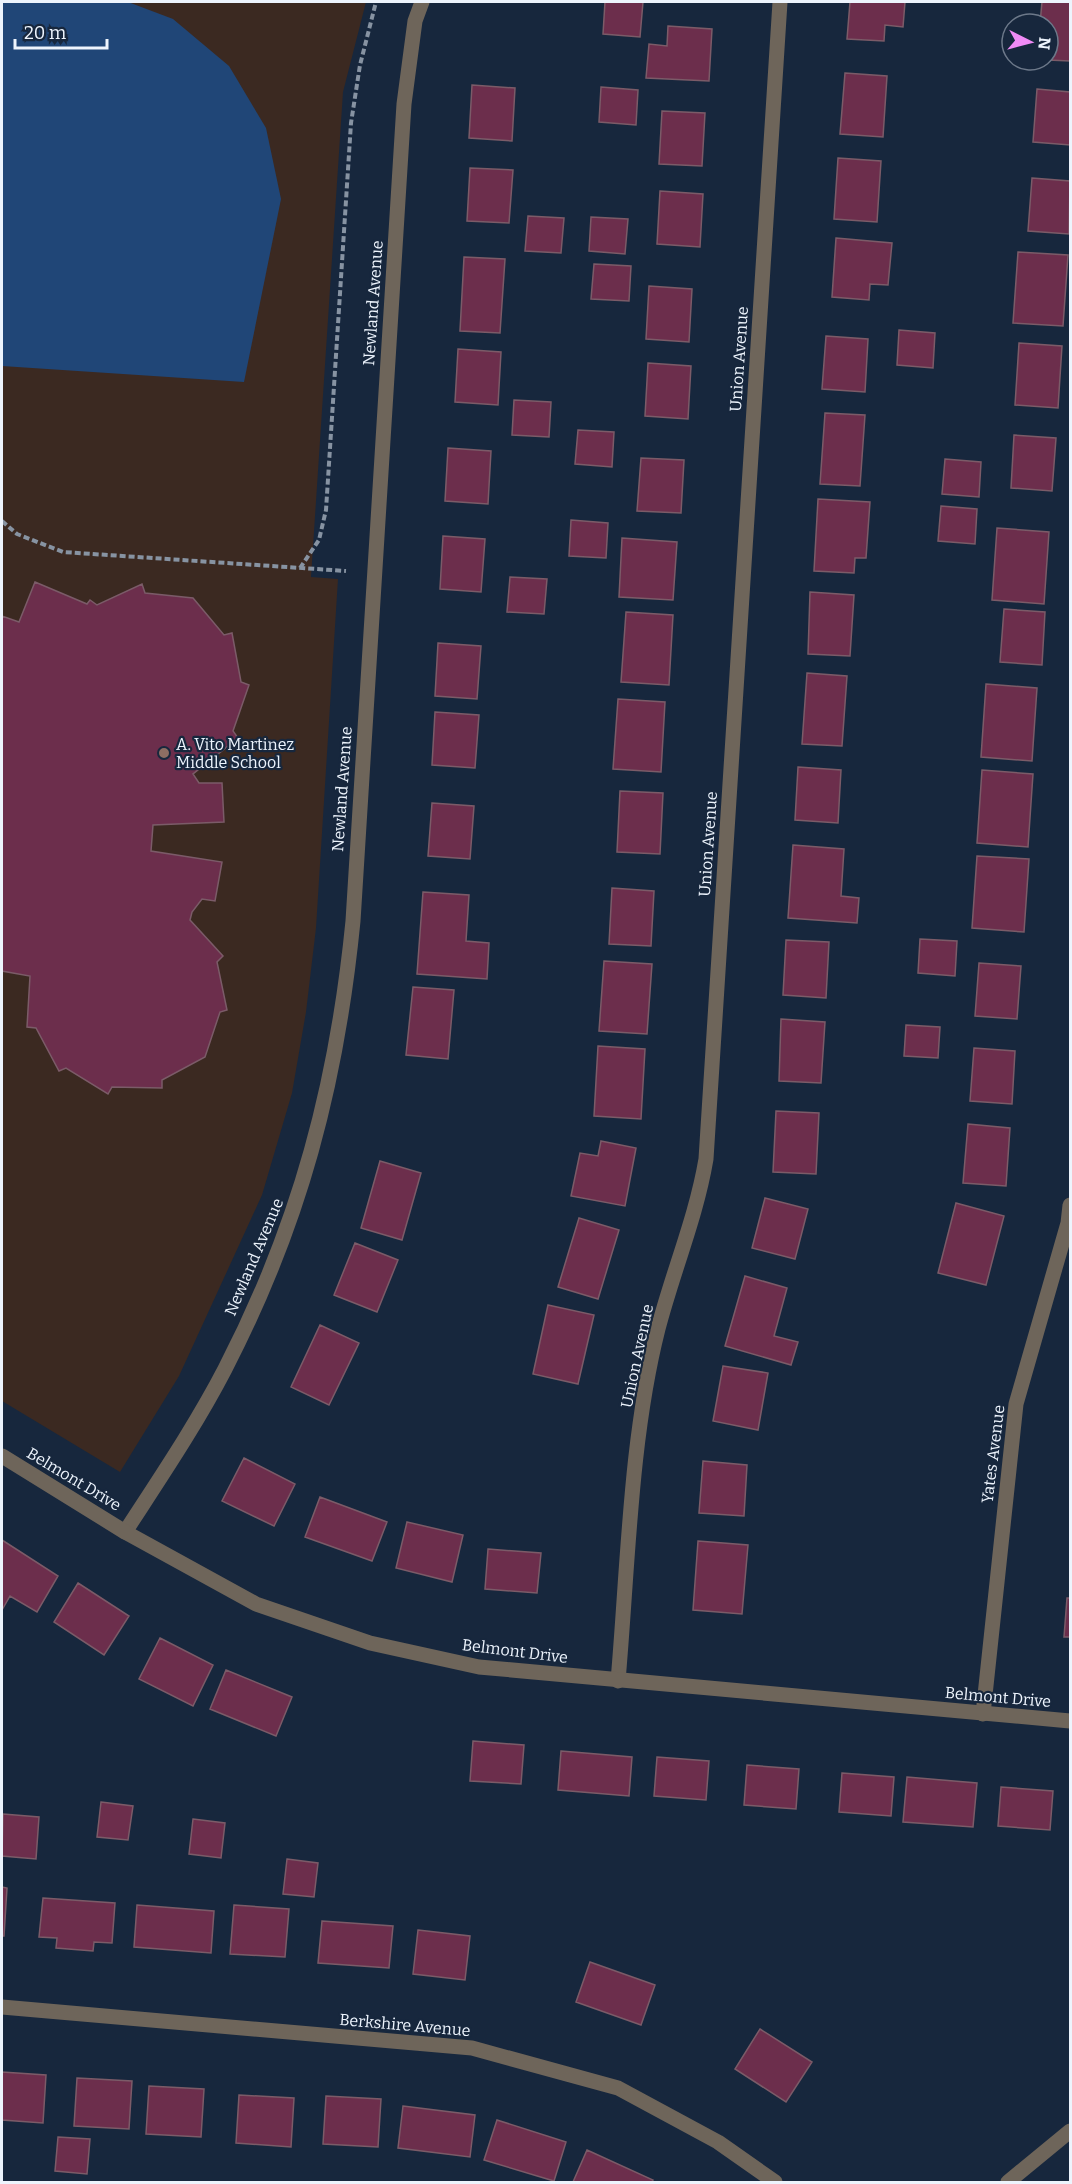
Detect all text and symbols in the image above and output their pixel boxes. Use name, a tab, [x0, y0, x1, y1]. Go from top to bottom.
scale bar	[15, 12, 106, 50]
north arrow	[1000, 12, 1060, 72]
text: 20 m	[24, 22, 66, 44]
text: N	[1034, 36, 1055, 51]
street label: Newland Avenue	[359, 240, 387, 366]
street label: Union Avenue	[726, 306, 752, 412]
street label: Newland Avenue	[328, 726, 356, 852]
place label: A. Vito Martinez Middle School	[176, 735, 295, 772]
marker: A. Vito Martinez Middle School	[157, 746, 171, 760]
street label: Union Avenue	[695, 791, 721, 897]
street label: Newland Avenue	[221, 1195, 287, 1319]
street label: Union Avenue	[617, 1302, 657, 1410]
street label: Yates Avenue	[978, 1404, 1008, 1504]
street label: Belmont Drive	[23, 1443, 125, 1515]
street label: Belmont Drive	[461, 1635, 569, 1667]
street label: Belmont Drive	[944, 1683, 1052, 1711]
street label: Berkshire Avenue	[339, 2010, 471, 2040]

